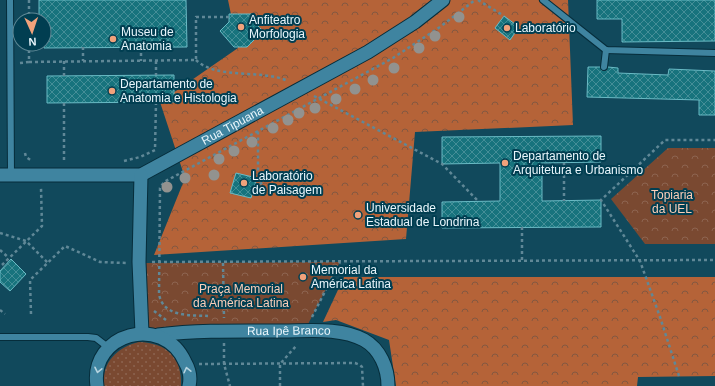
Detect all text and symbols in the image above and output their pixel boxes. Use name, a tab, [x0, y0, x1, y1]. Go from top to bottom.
north arrow	[12, 12, 52, 52]
place label: Anfiteatro Morfologia	[249, 13, 305, 41]
place label: Laboratório	[515, 21, 576, 35]
marker: Anfiteatro Morfologia	[236, 22, 246, 32]
marker: Laboratório	[502, 23, 512, 33]
place label: Museu de Anatomia	[121, 25, 174, 53]
marker: Museu de Anatomia	[108, 34, 118, 44]
text: N	[28, 36, 37, 48]
place label: Departamento de Anatomia e Histologia	[120, 77, 237, 105]
marker: Departamento de Anatomia e Histologia	[107, 86, 117, 96]
street label: Rua Tipuana	[199, 103, 266, 148]
place label: Departamento de Arquitetura e Urbanismo	[513, 149, 643, 177]
marker: Departamento de Arquitetura e Urbanismo	[500, 158, 510, 168]
place label: Laboratório de Paisagem	[252, 169, 322, 197]
marker: Laboratório de Paisagem	[239, 178, 249, 188]
park label: Topiaria da UEL	[651, 188, 693, 216]
place label: Universidade Estadual de Londrina	[366, 201, 480, 229]
marker: Universidade Estadual de Londrina	[353, 210, 363, 220]
place label: Memorial da América Latina	[311, 263, 391, 291]
marker: Memorial da América Latina	[298, 272, 308, 282]
park label: Praça Memorial da América Latina	[193, 282, 289, 310]
street label: Rua Ipê Branco	[247, 323, 331, 338]
one-way arrow	[184, 366, 192, 373]
one-way arrow	[94, 367, 103, 373]

